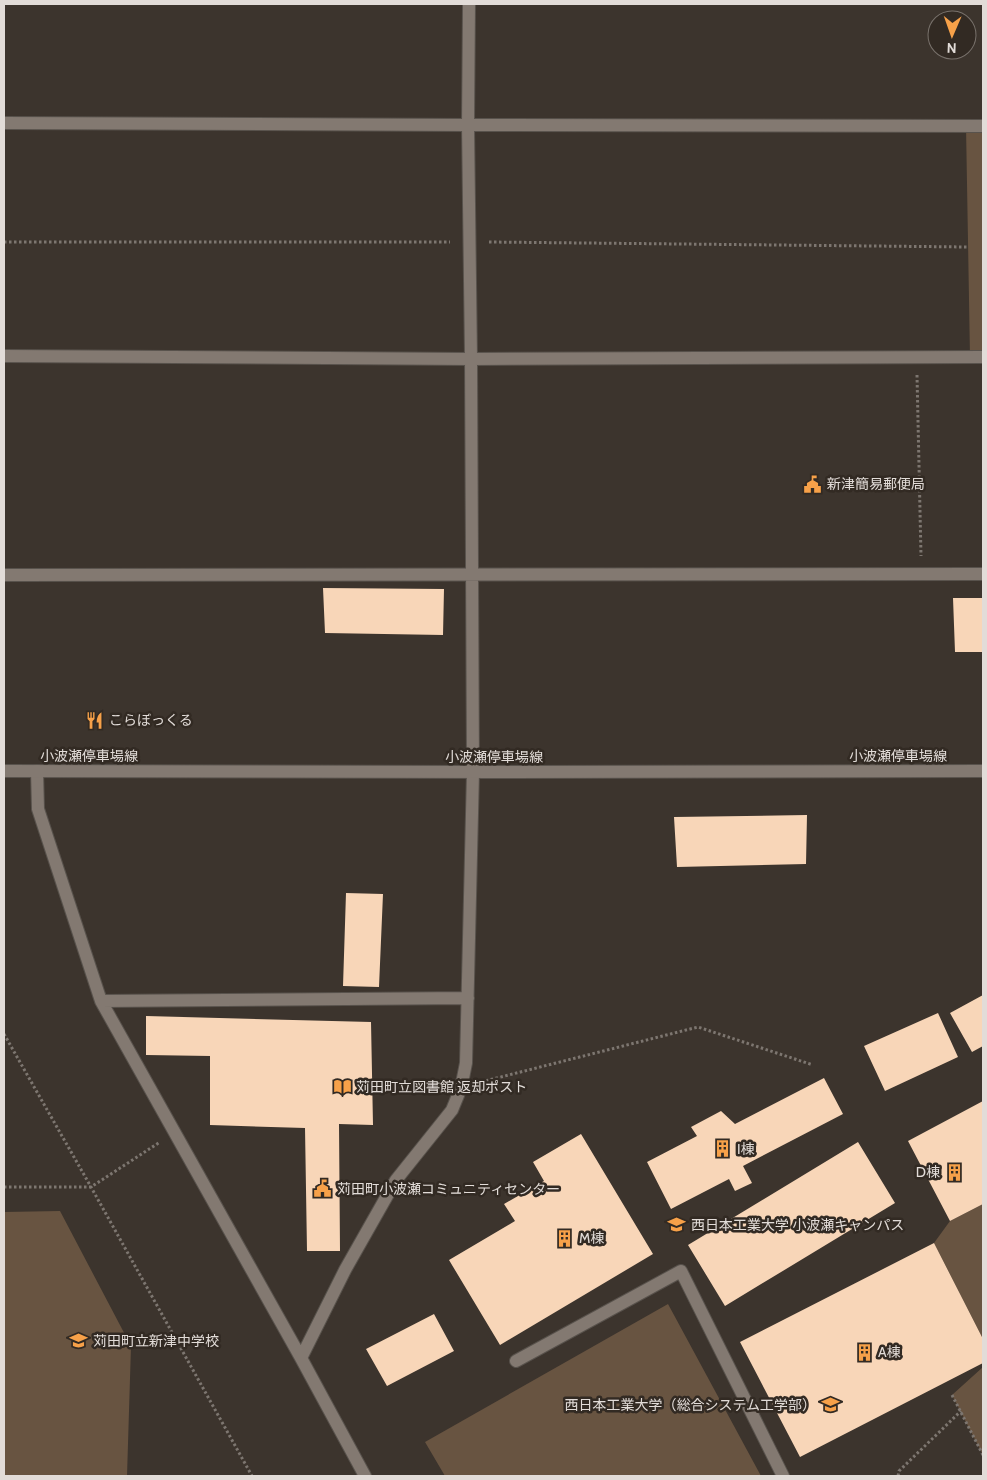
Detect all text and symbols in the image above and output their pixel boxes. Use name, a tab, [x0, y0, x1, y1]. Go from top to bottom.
north arrow	[927, 10, 977, 60]
text: N	[946, 39, 957, 57]
public building icon: 新津簡易郵便局	[803, 474, 823, 494]
place label: 新津簡易郵便局	[827, 475, 925, 493]
restaurant icon: こらぼっくる	[85, 710, 105, 730]
place label: こらぼっくる	[109, 711, 193, 729]
street label: 小波瀬停車場線	[40, 747, 138, 765]
street label: 小波瀬停車場線	[849, 747, 947, 765]
street label: 小波瀬停車場線	[445, 748, 543, 766]
library icon: 苅田町立図書館 返却ポスト	[332, 1077, 352, 1097]
place label: 苅田町立図書館 返却ポスト	[356, 1078, 527, 1096]
building icon: I棟	[713, 1139, 733, 1159]
place label: I棟	[737, 1140, 755, 1158]
building icon: D棟	[944, 1162, 964, 1182]
place label: D棟	[916, 1163, 940, 1181]
public building icon: 苅田町小波瀬コミュニティセンター	[313, 1179, 333, 1199]
place label: 苅田町小波瀬コミュニティセンター	[337, 1180, 560, 1198]
school or university icon: 西日本工業大学 小波瀬キャンパス	[667, 1215, 687, 1235]
place label: 西日本工業大学 小波瀬キャンパス	[691, 1216, 904, 1234]
building icon: M棟	[555, 1228, 575, 1248]
place label: M棟	[579, 1229, 604, 1247]
school or university icon: 苅田町立新津中学校	[69, 1331, 89, 1351]
place label: 苅田町立新津中学校	[93, 1332, 219, 1350]
building icon: A棟	[854, 1342, 874, 1362]
place label: A棟	[878, 1343, 901, 1361]
school or university icon: 西日本工業大学（総合システム工学部）	[820, 1395, 840, 1415]
place label: 西日本工業大学（総合システム工学部）	[564, 1396, 816, 1414]

